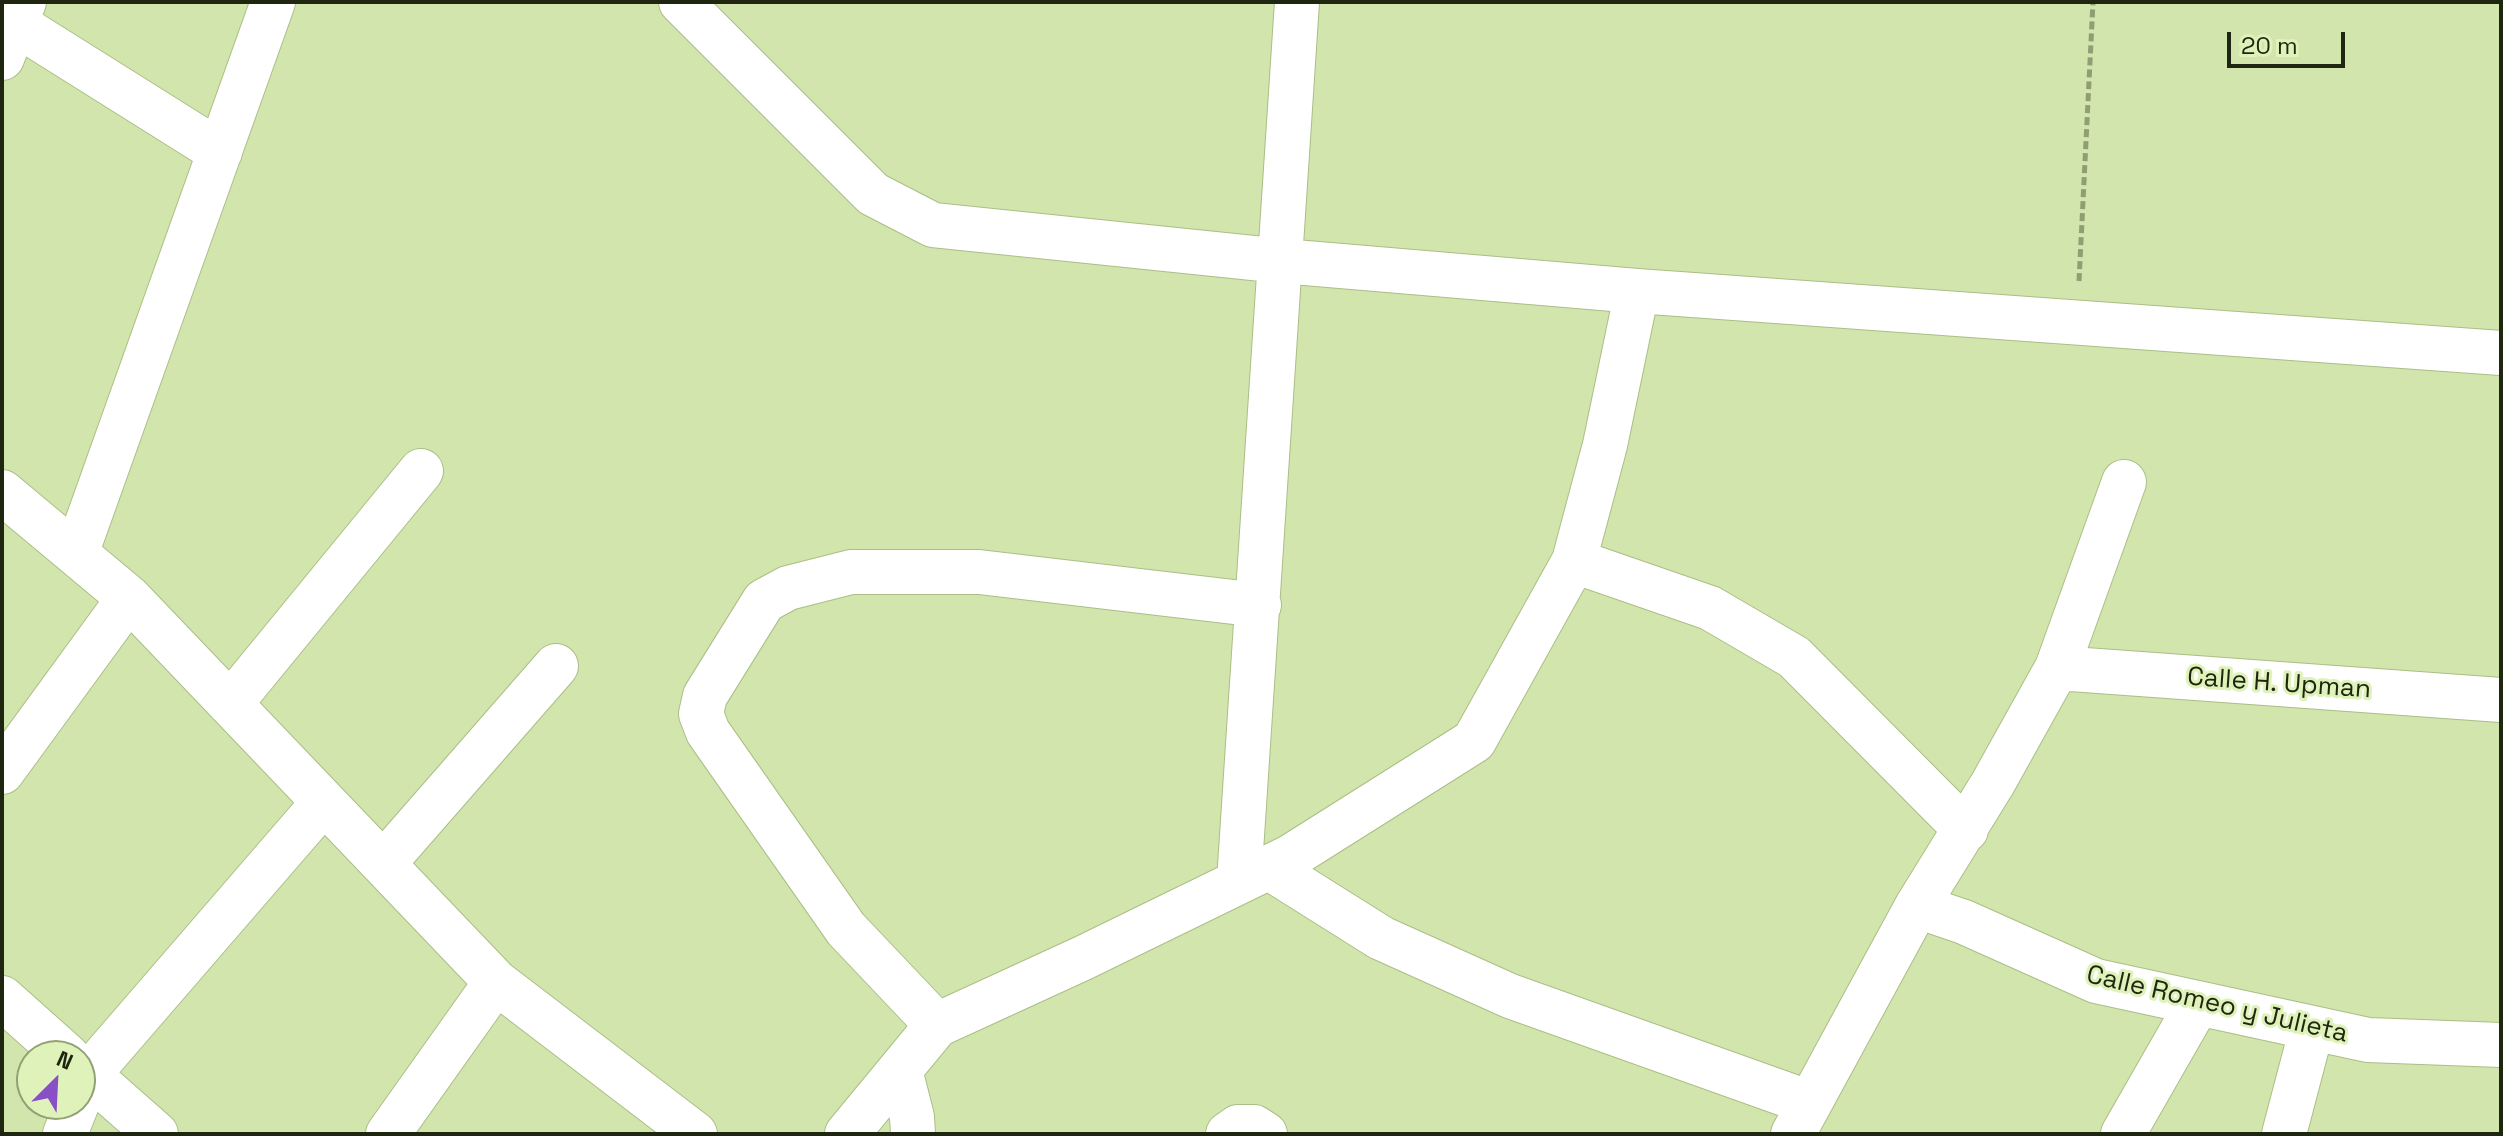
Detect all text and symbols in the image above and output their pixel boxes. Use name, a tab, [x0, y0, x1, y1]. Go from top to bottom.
scale bar	[2231, 16, 2349, 66]
text: 20 m	[2241, 30, 2298, 61]
street label: Calle H. Upman	[2186, 662, 2372, 706]
street label: Calle Romeo y Julieta	[2083, 960, 2351, 1050]
north arrow	[16, 1040, 96, 1120]
text: N	[53, 1044, 77, 1076]

